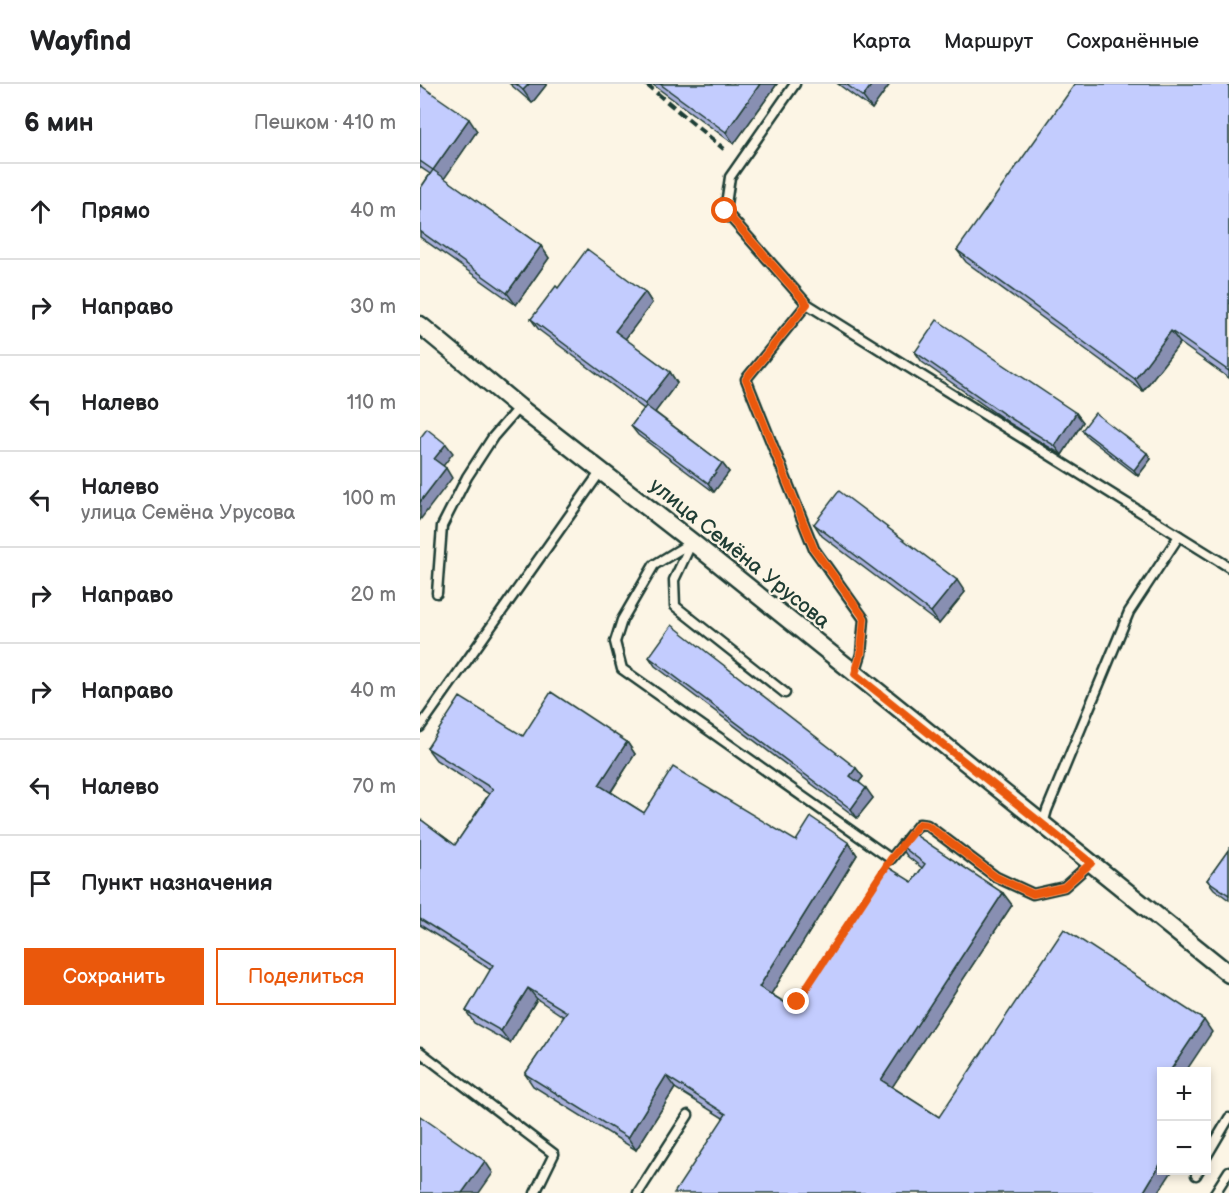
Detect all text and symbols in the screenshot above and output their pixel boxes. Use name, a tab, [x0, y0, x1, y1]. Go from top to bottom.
text: Wayfind	[30, 25, 131, 58]
text: Карта	[852, 29, 911, 54]
text: Маршрут	[944, 29, 1033, 54]
text: Сохранённые	[1066, 29, 1199, 54]
text: 6 мин	[24, 108, 94, 139]
text: Пешком · 410 m	[254, 111, 396, 135]
icon: ahead	[24, 195, 57, 228]
route start	[711, 197, 737, 223]
text: Прямо	[81, 198, 150, 225]
text: 40 m	[350, 199, 396, 223]
icon: right	[24, 291, 57, 324]
text: Направо	[81, 294, 173, 321]
text: 30 m	[350, 295, 396, 319]
icon: left	[24, 387, 57, 420]
text: Налево	[81, 390, 159, 417]
text: 110 m	[347, 391, 396, 415]
street label: улица Семёна Урусова	[644, 473, 835, 634]
text: Налево	[81, 474, 159, 501]
icon: left	[24, 483, 57, 516]
text: 100 m	[343, 487, 396, 511]
text: улица Семёна Урусова	[81, 501, 295, 525]
icon: right	[24, 579, 57, 612]
text: Направо	[81, 582, 173, 609]
text: 20 m	[351, 583, 396, 607]
icon: right	[24, 675, 57, 708]
text: Направо	[81, 678, 173, 705]
text: 40 m	[350, 679, 396, 703]
icon: left	[24, 771, 57, 804]
text: Налево	[81, 774, 159, 801]
text: 70 m	[352, 775, 396, 799]
icon: arrive	[24, 867, 57, 900]
text: Пункт назначения	[81, 870, 273, 897]
button: Сохранить	[24, 948, 204, 1005]
button: Поделиться	[216, 948, 396, 1005]
route end	[783, 988, 809, 1014]
map controls	[1157, 1067, 1211, 1175]
button: +	[1157, 1067, 1211, 1121]
button: −	[1157, 1121, 1211, 1175]

